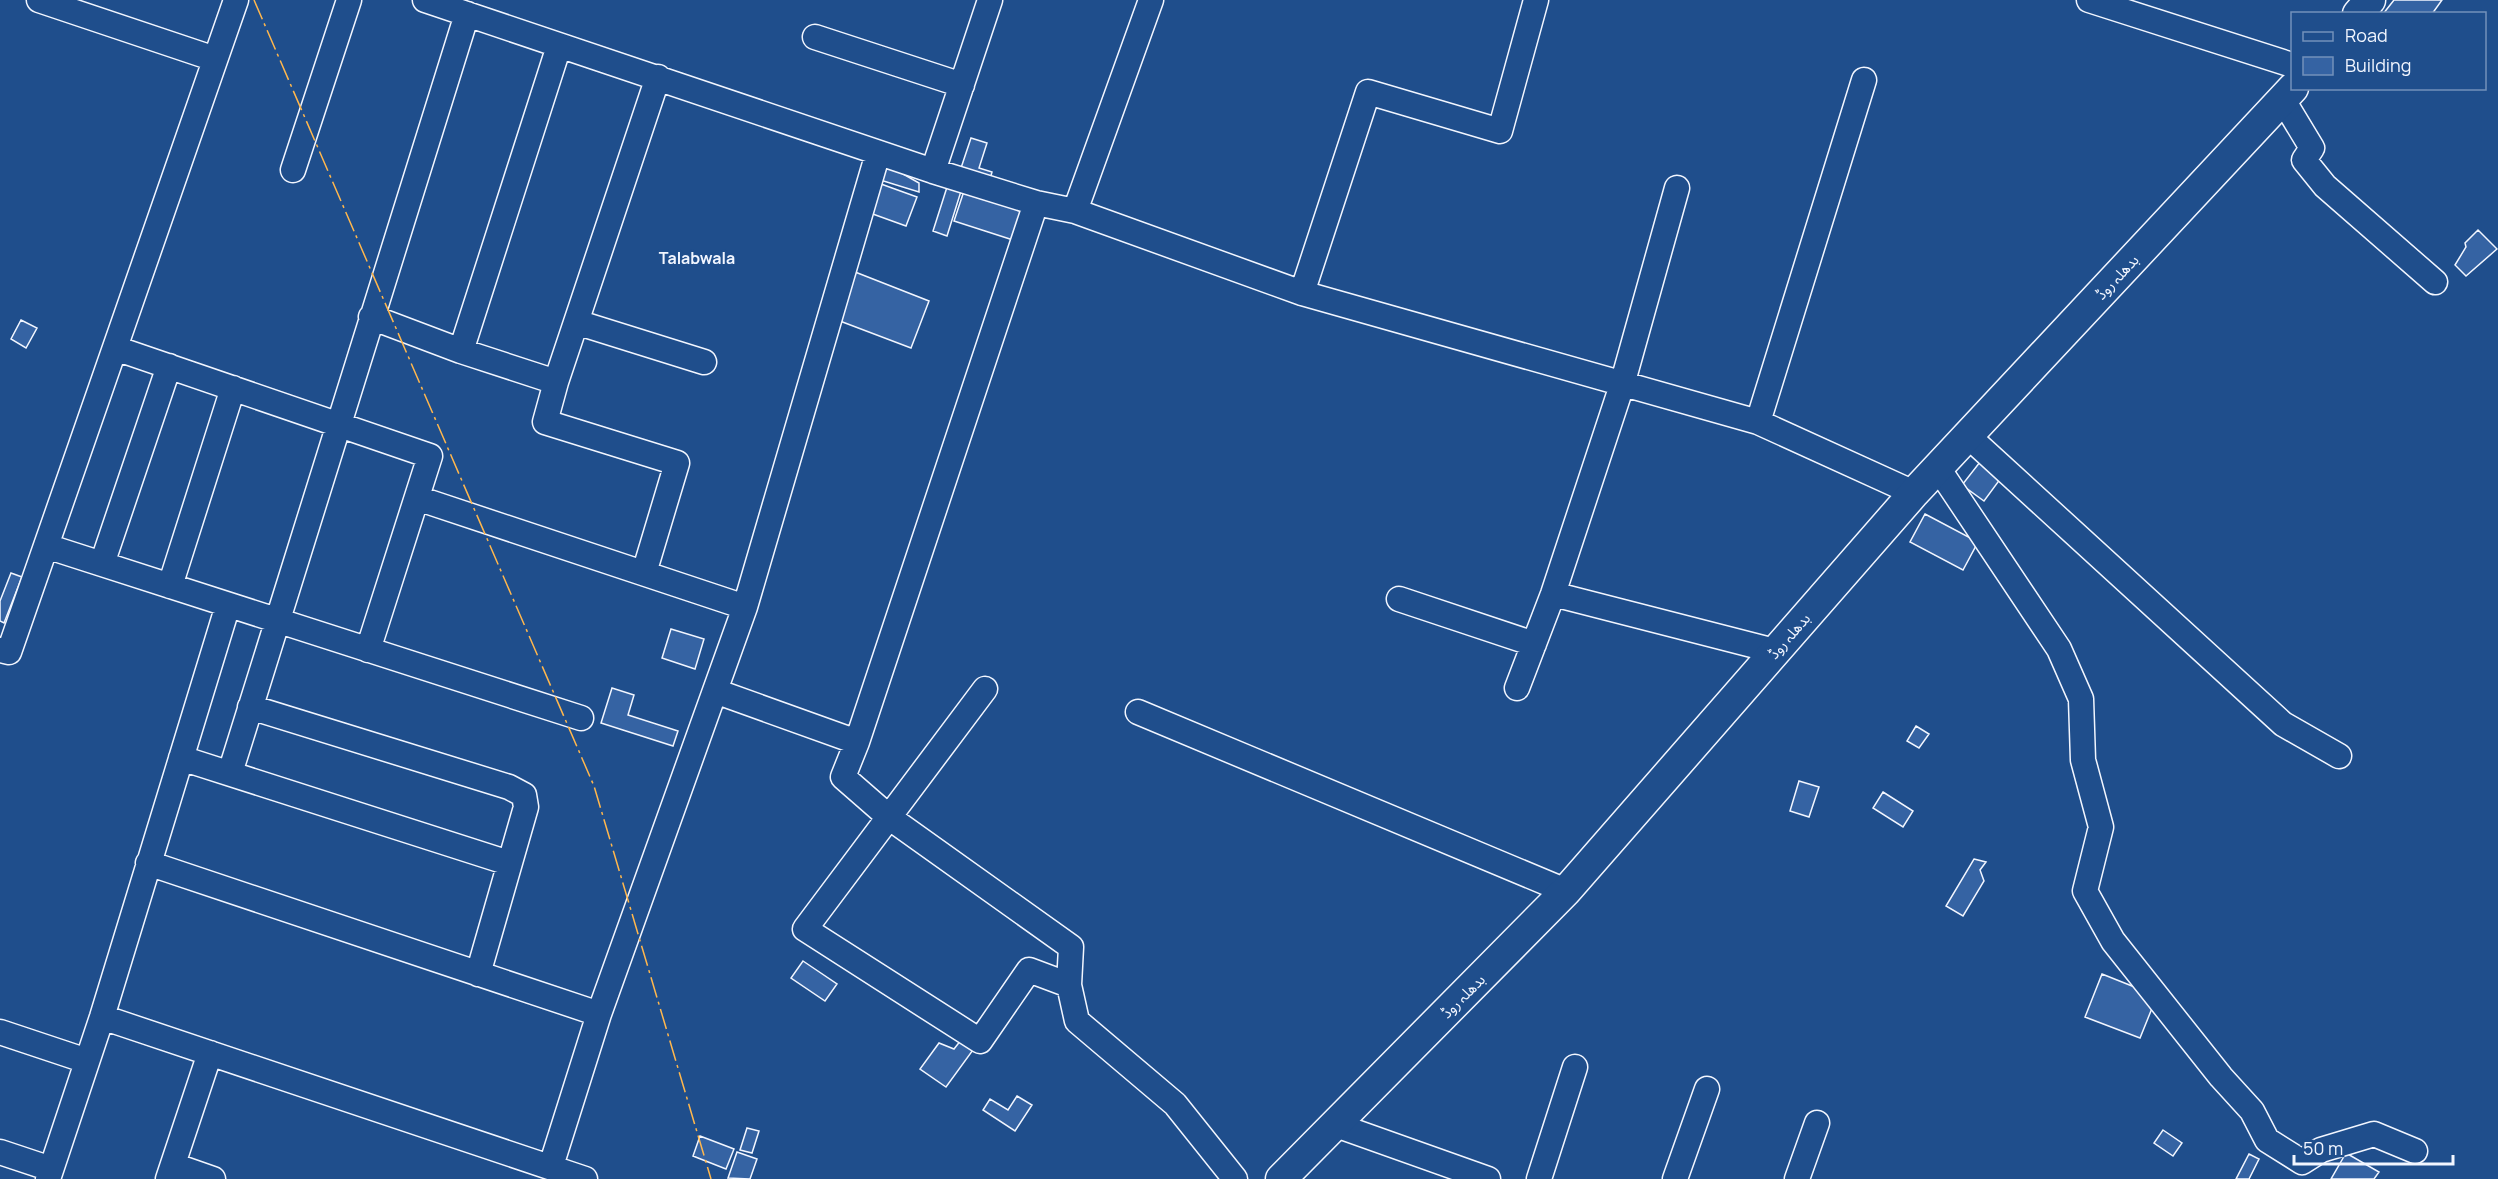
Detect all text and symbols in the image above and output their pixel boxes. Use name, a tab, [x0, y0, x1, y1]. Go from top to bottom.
legend	[2291, 12, 2486, 90]
text: Road	[2345, 23, 2388, 47]
text: Building	[2345, 53, 2411, 77]
district label: Talabwala	[659, 247, 735, 269]
street label: بدھلہ روڈ	[2091, 250, 2143, 304]
street label: بدھلہ روڈ	[1763, 608, 1815, 664]
street label: بدھلہ روڈ	[1436, 969, 1490, 1023]
scale bar	[2294, 1128, 2453, 1166]
text: 50 m	[2303, 1136, 2343, 1160]

